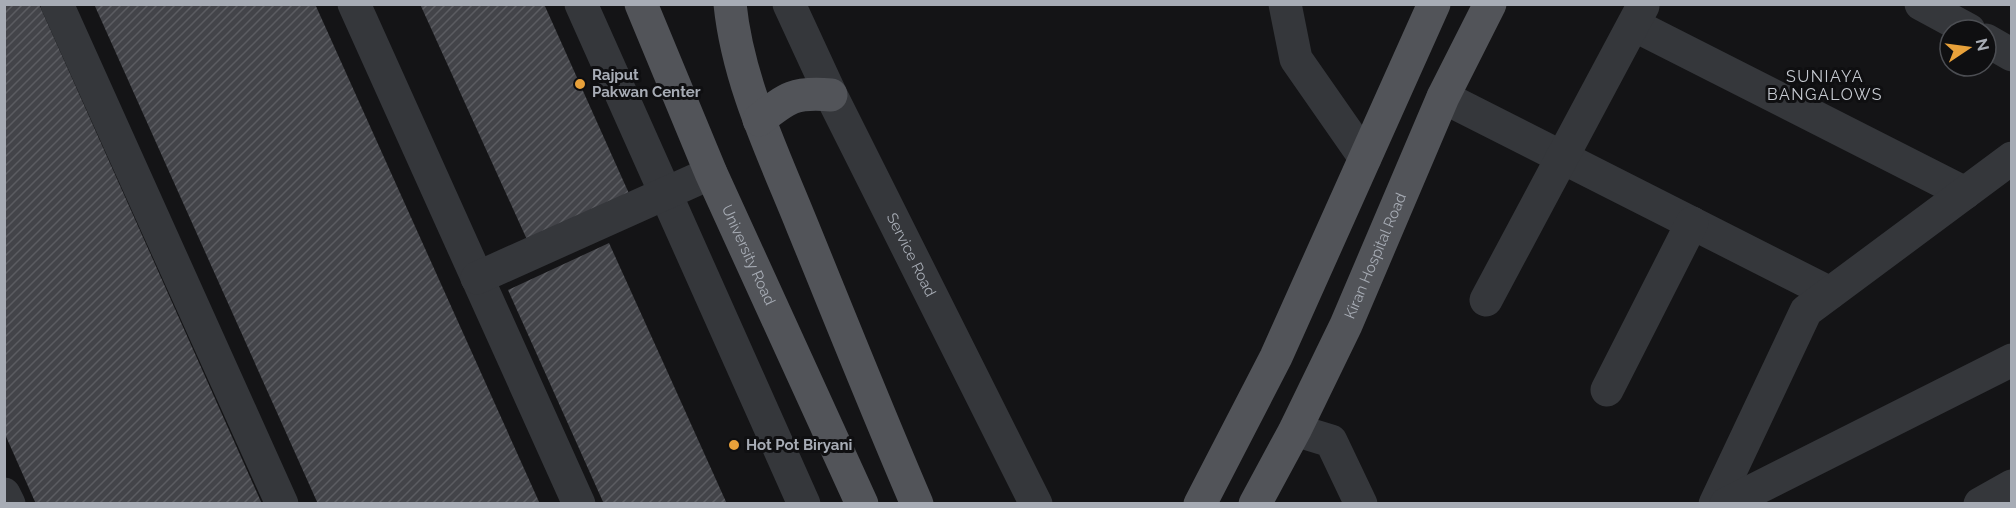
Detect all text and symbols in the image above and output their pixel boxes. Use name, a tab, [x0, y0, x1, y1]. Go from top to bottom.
north arrow	[1938, 18, 1998, 78]
text: N	[1971, 37, 1993, 53]
place label: Rajput Pakwan Center	[592, 66, 701, 101]
district label: SUNIAYA BANGALOWS	[1767, 67, 1883, 104]
marker: Rajput Pakwan Center	[573, 77, 587, 91]
street label: Kiran Hospital Road	[1341, 190, 1410, 322]
street label: University Road	[718, 202, 779, 308]
street label: Service Road	[883, 210, 940, 300]
place label: Hot Pot Biryani	[746, 436, 852, 454]
marker: Hot Pot Biryani	[727, 438, 741, 452]

